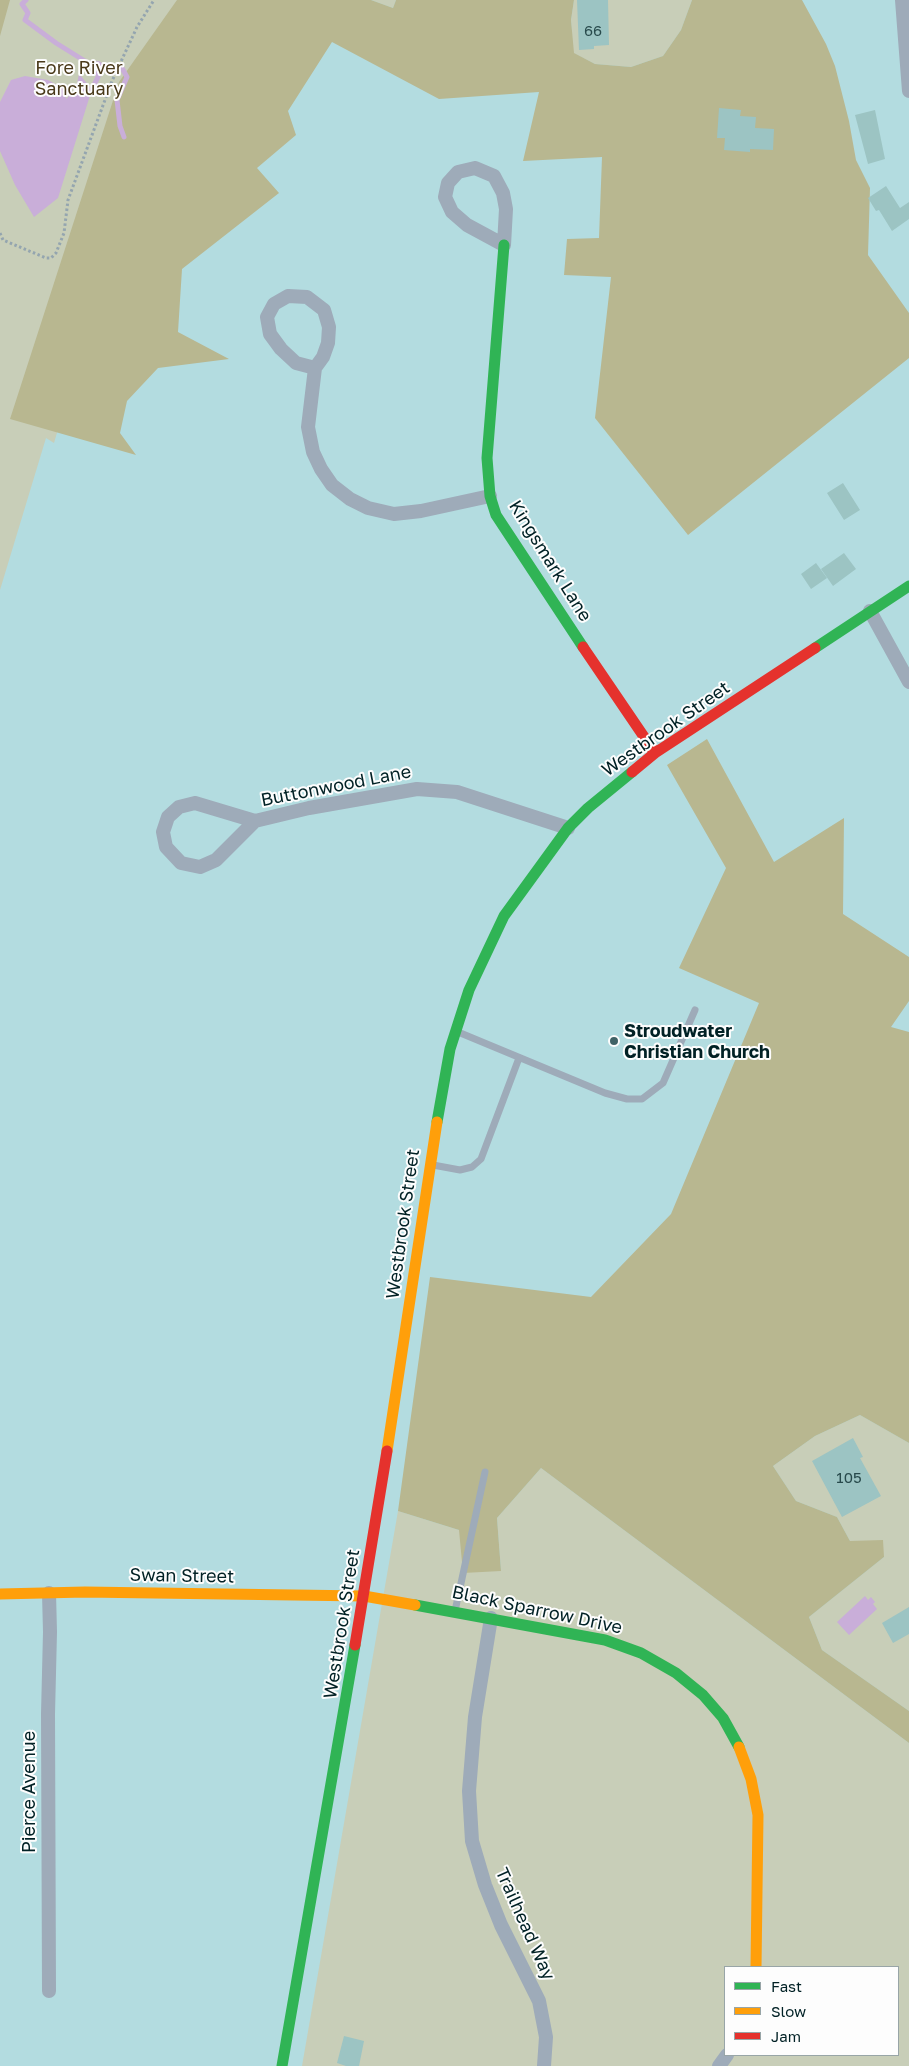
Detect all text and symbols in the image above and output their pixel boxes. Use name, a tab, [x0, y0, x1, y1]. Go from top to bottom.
house number: 66	[584, 22, 602, 40]
park label: Fore River Sanctuary	[35, 57, 123, 100]
street label: Kingsmark Lane	[504, 496, 596, 626]
street label: Westbrook Street	[598, 677, 734, 781]
street label: Buttonwood Lane	[259, 761, 413, 811]
place label: Stroudwater Christian Church	[624, 1020, 770, 1062]
marker: Stroudwater Christian Church	[608, 1035, 620, 1047]
street label: Westbrook Street	[382, 1148, 424, 1300]
house number: 105	[836, 1469, 862, 1487]
street label: Westbrook Street	[320, 1548, 364, 1700]
street label: Swan Street	[130, 1564, 234, 1588]
street label: Black Sparrow Drive	[450, 1581, 624, 1639]
street label: Pierce Avenue	[18, 1731, 40, 1853]
street label: Trailhead Way	[491, 1864, 559, 1984]
legend	[724, 1966, 899, 2056]
text: Fast	[771, 1977, 802, 1995]
text: Slow	[771, 2002, 806, 2020]
text: Jam	[771, 2027, 801, 2045]

